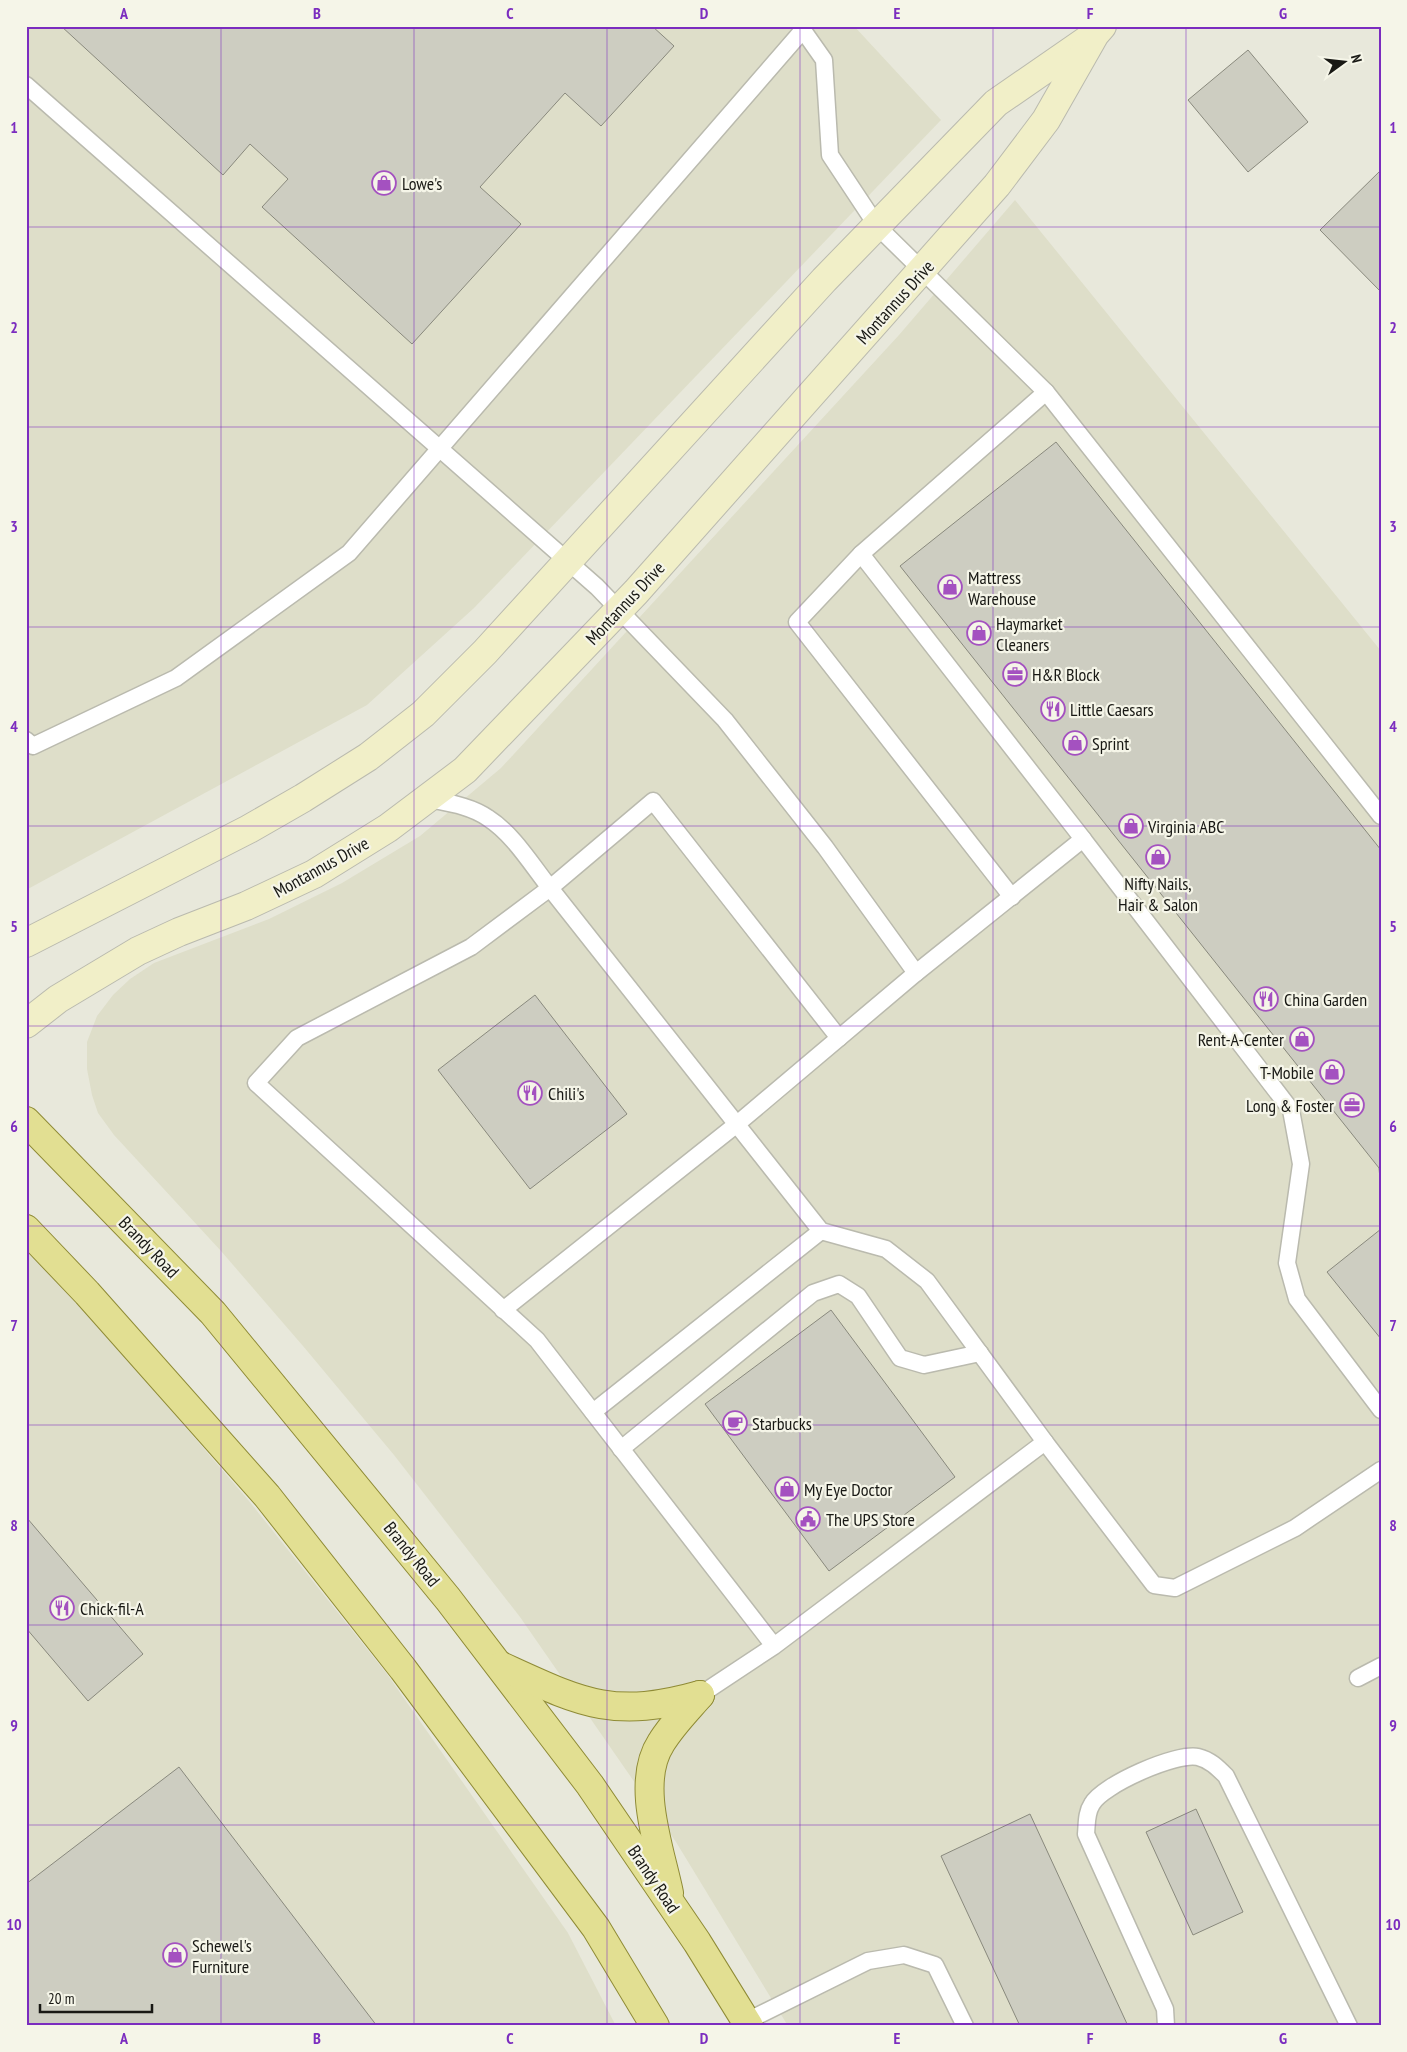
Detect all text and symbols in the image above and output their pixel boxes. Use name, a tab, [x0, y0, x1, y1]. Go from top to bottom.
text: A	[119, 3, 129, 23]
text: B	[313, 3, 321, 23]
text: C	[506, 3, 514, 23]
text: D	[700, 3, 709, 23]
text: E	[894, 3, 901, 23]
text: F	[1087, 3, 1094, 23]
text: G	[1279, 3, 1287, 23]
north arrow	[1320, 38, 1370, 88]
text: N	[1347, 53, 1366, 65]
text: 1	[10, 117, 18, 137]
text: 1	[1389, 117, 1397, 137]
shop icon: Lowe's	[371, 170, 397, 196]
place label: Lowe's	[402, 172, 442, 195]
street label: Montannus Drive	[851, 255, 939, 349]
text: 2	[10, 317, 18, 337]
text: 2	[1389, 317, 1397, 337]
text: 3	[10, 516, 18, 536]
text: 3	[1389, 516, 1397, 536]
street label: Montannus Drive	[581, 557, 669, 649]
place label: Mattress Warehouse	[968, 566, 1036, 610]
shop icon: Mattress Warehouse	[937, 574, 963, 600]
place label: Haymarket Cleaners	[996, 612, 1063, 656]
shop icon: Haymarket Cleaners	[966, 620, 992, 646]
office icon: H&R Block	[1002, 661, 1028, 687]
place label: H&R Block	[1032, 663, 1100, 686]
restaurant icon: Little Caesars	[1040, 696, 1066, 722]
place label: Little Caesars	[1070, 698, 1154, 721]
text: 4	[10, 716, 18, 736]
text: 4	[1389, 716, 1397, 736]
shop icon: Sprint	[1062, 730, 1088, 756]
place label: Sprint	[1092, 732, 1129, 755]
shop icon: Virginia ABC	[1118, 813, 1144, 839]
place label: Virginia ABC	[1147, 815, 1224, 838]
street label: Montannus Drive	[269, 831, 373, 903]
shop icon: Nifty Nails, Hair & Salon	[1145, 844, 1171, 870]
place label: Nifty Nails, Hair & Salon	[1118, 872, 1198, 916]
text: 5	[10, 916, 18, 936]
text: 5	[1389, 916, 1397, 936]
restaurant icon: China Garden	[1253, 986, 1279, 1012]
place label: China Garden	[1284, 988, 1367, 1011]
shop icon: Rent-A-Center	[1289, 1026, 1315, 1052]
place label: Rent-A-Center	[1198, 1028, 1284, 1051]
shop icon: T-Mobile	[1319, 1059, 1345, 1085]
place label: T-Mobile	[1260, 1061, 1314, 1084]
restaurant icon: Chili's	[517, 1080, 543, 1106]
place label: Chili's	[548, 1082, 585, 1105]
office icon: Long & Foster	[1339, 1092, 1365, 1118]
place label: Long & Foster	[1246, 1094, 1334, 1117]
text: 6	[10, 1116, 18, 1136]
text: 6	[1389, 1116, 1397, 1136]
street label: Brandy Road	[114, 1211, 184, 1283]
text: 7	[10, 1315, 18, 1335]
text: 7	[1389, 1315, 1397, 1335]
cafe icon: Starbucks	[722, 1410, 748, 1436]
place label: Starbucks	[752, 1412, 812, 1435]
shop icon: My Eye Doctor	[774, 1476, 800, 1502]
place label: My Eye Doctor	[804, 1478, 892, 1501]
public building icon: The UPS Store	[795, 1506, 821, 1532]
place label: The UPS Store	[826, 1508, 915, 1531]
text: 8	[10, 1515, 18, 1535]
text: 8	[1389, 1515, 1397, 1535]
street label: Brandy Road	[379, 1517, 445, 1591]
restaurant icon: Chick-fil-A	[49, 1595, 75, 1621]
place label: Chick-fil-A	[80, 1597, 144, 1620]
text: 9	[10, 1715, 18, 1735]
text: 9	[1389, 1715, 1397, 1735]
street label: Brandy Road	[623, 1841, 685, 1917]
text: 10	[6, 1914, 22, 1934]
text: 10	[1385, 1914, 1401, 1934]
place label: Schewel's Furniture	[192, 1934, 252, 1978]
shop icon: Schewel's Furniture	[162, 1942, 188, 1968]
scale bar	[40, 1982, 152, 2014]
text: 20 m	[48, 1989, 74, 2008]
text: A	[119, 2028, 129, 2048]
text: B	[313, 2028, 321, 2048]
text: C	[506, 2028, 514, 2048]
text: D	[700, 2028, 709, 2048]
text: E	[894, 2028, 901, 2048]
text: F	[1087, 2028, 1094, 2048]
text: G	[1279, 2028, 1287, 2048]

